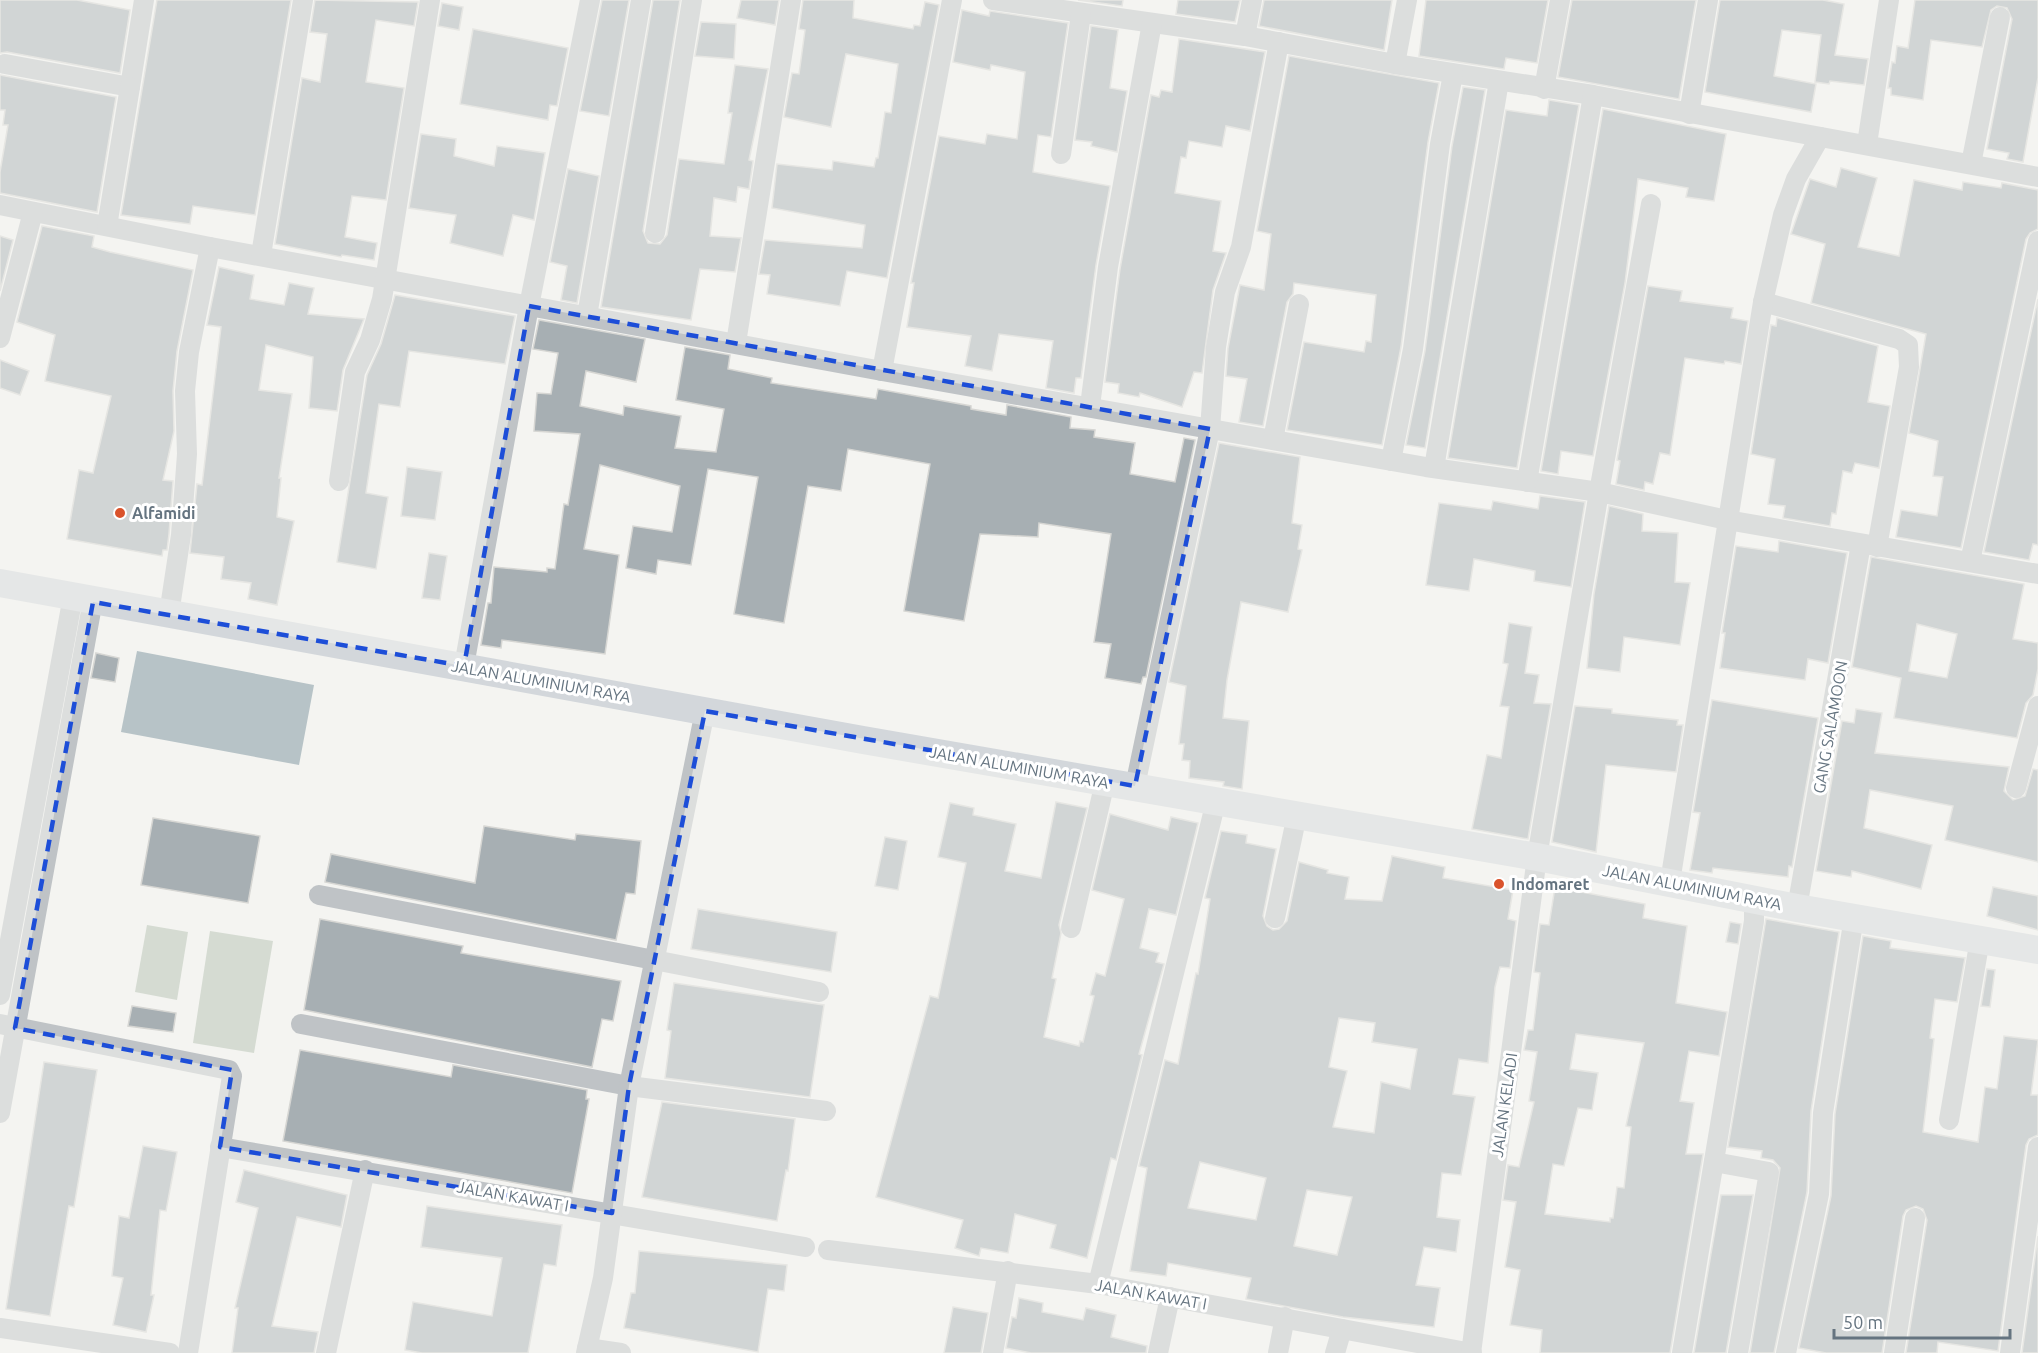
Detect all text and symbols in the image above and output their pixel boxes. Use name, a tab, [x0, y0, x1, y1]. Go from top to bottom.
place label: Alfamidi	[132, 504, 196, 522]
marker: Alfamidi	[113, 506, 127, 520]
street label: JALAN ALUMINIUM RAYA	[450, 656, 633, 706]
street label: GANG SALAMOON	[1809, 659, 1851, 795]
street label: JALAN ALUMINIUM RAYA	[928, 742, 1111, 792]
street label: JALAN ALUMINIUM RAYA	[1601, 861, 1784, 913]
place label: Indomaret	[1511, 875, 1590, 893]
marker: Indomaret	[1492, 877, 1506, 891]
street label: JALAN KELADI	[1488, 1052, 1520, 1158]
street label: JALAN KAWAT I	[455, 1177, 571, 1215]
street label: JALAN KAWAT I	[1093, 1275, 1209, 1313]
scale bar	[1834, 1302, 2010, 1340]
text: 50 m	[1843, 1312, 1883, 1332]

